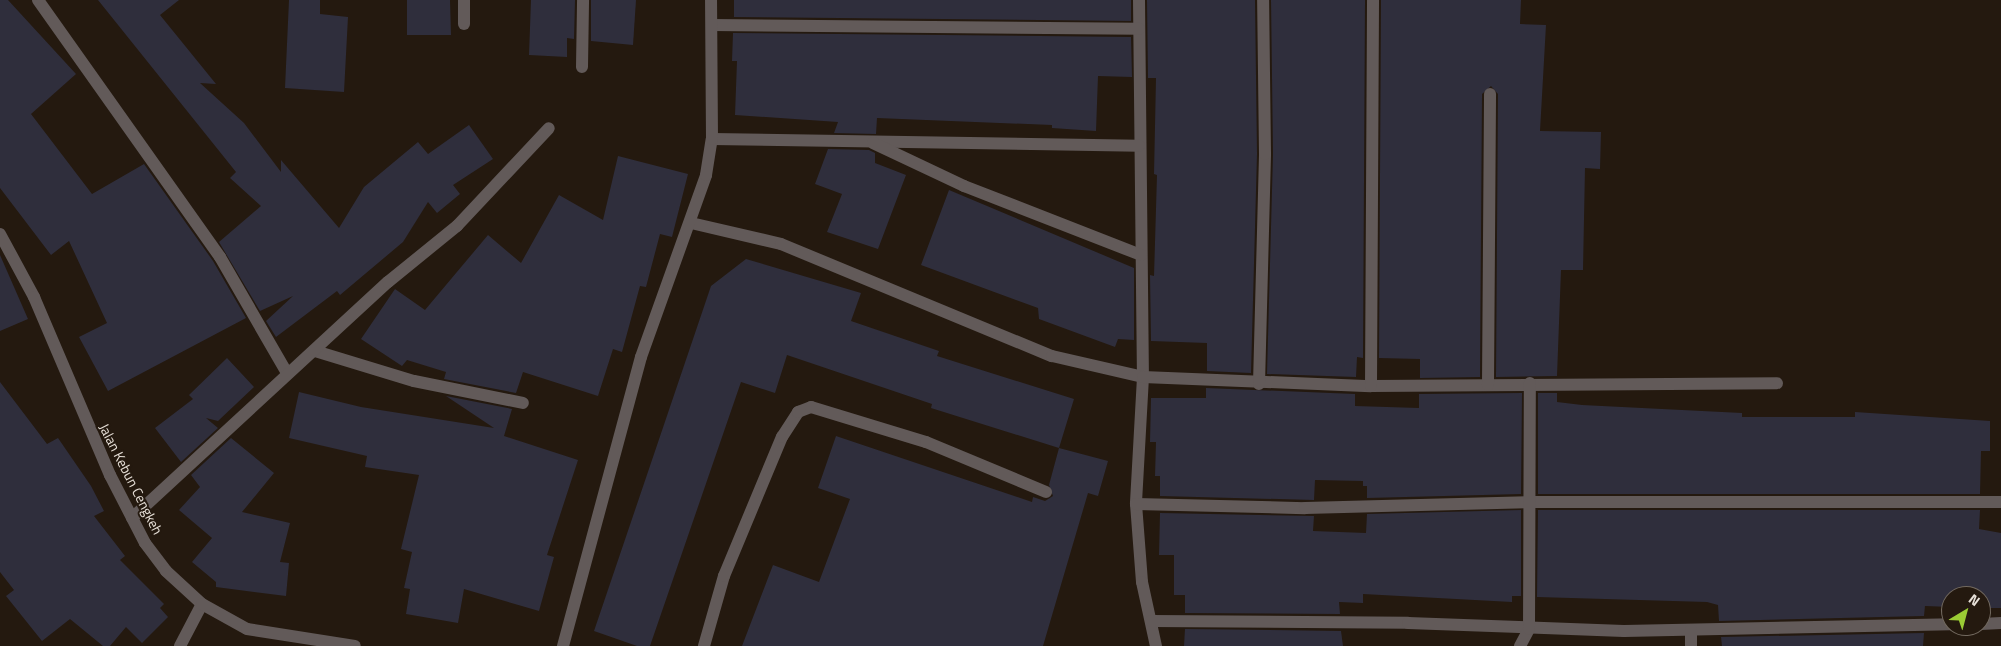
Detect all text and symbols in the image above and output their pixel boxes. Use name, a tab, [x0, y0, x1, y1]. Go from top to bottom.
street label: Jalan Kebun Cengkeh	[96, 421, 166, 537]
north arrow	[1941, 586, 1991, 636]
text: N	[1965, 588, 1985, 611]

